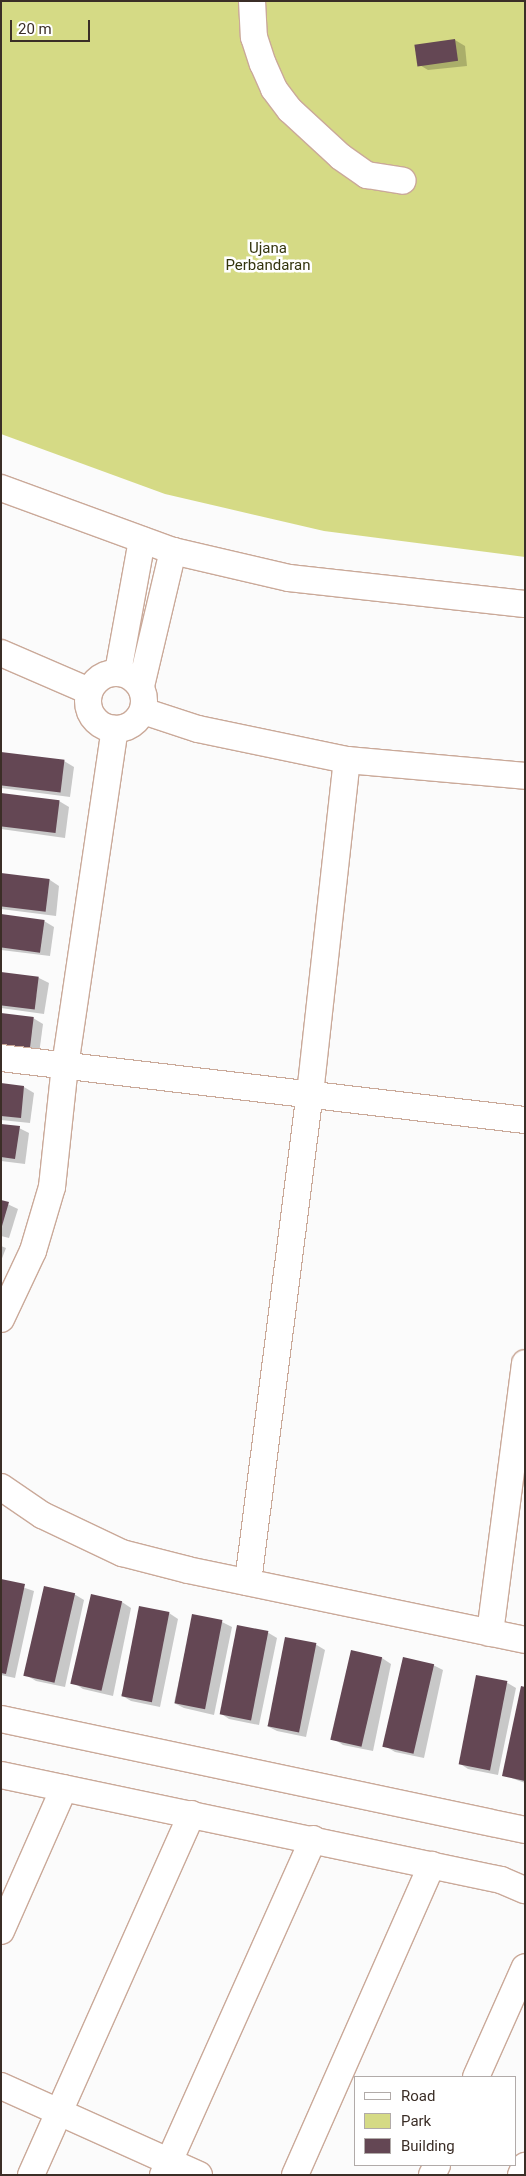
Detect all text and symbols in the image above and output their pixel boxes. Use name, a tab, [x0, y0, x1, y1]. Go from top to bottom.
scale bar	[12, 10, 92, 42]
text: 20 m	[18, 20, 52, 38]
park label: Ujana Perbandaran	[225, 239, 311, 274]
legend	[354, 2076, 516, 2166]
text: Road	[401, 2087, 435, 2105]
text: Park	[401, 2112, 431, 2130]
text: Building	[401, 2137, 455, 2155]

